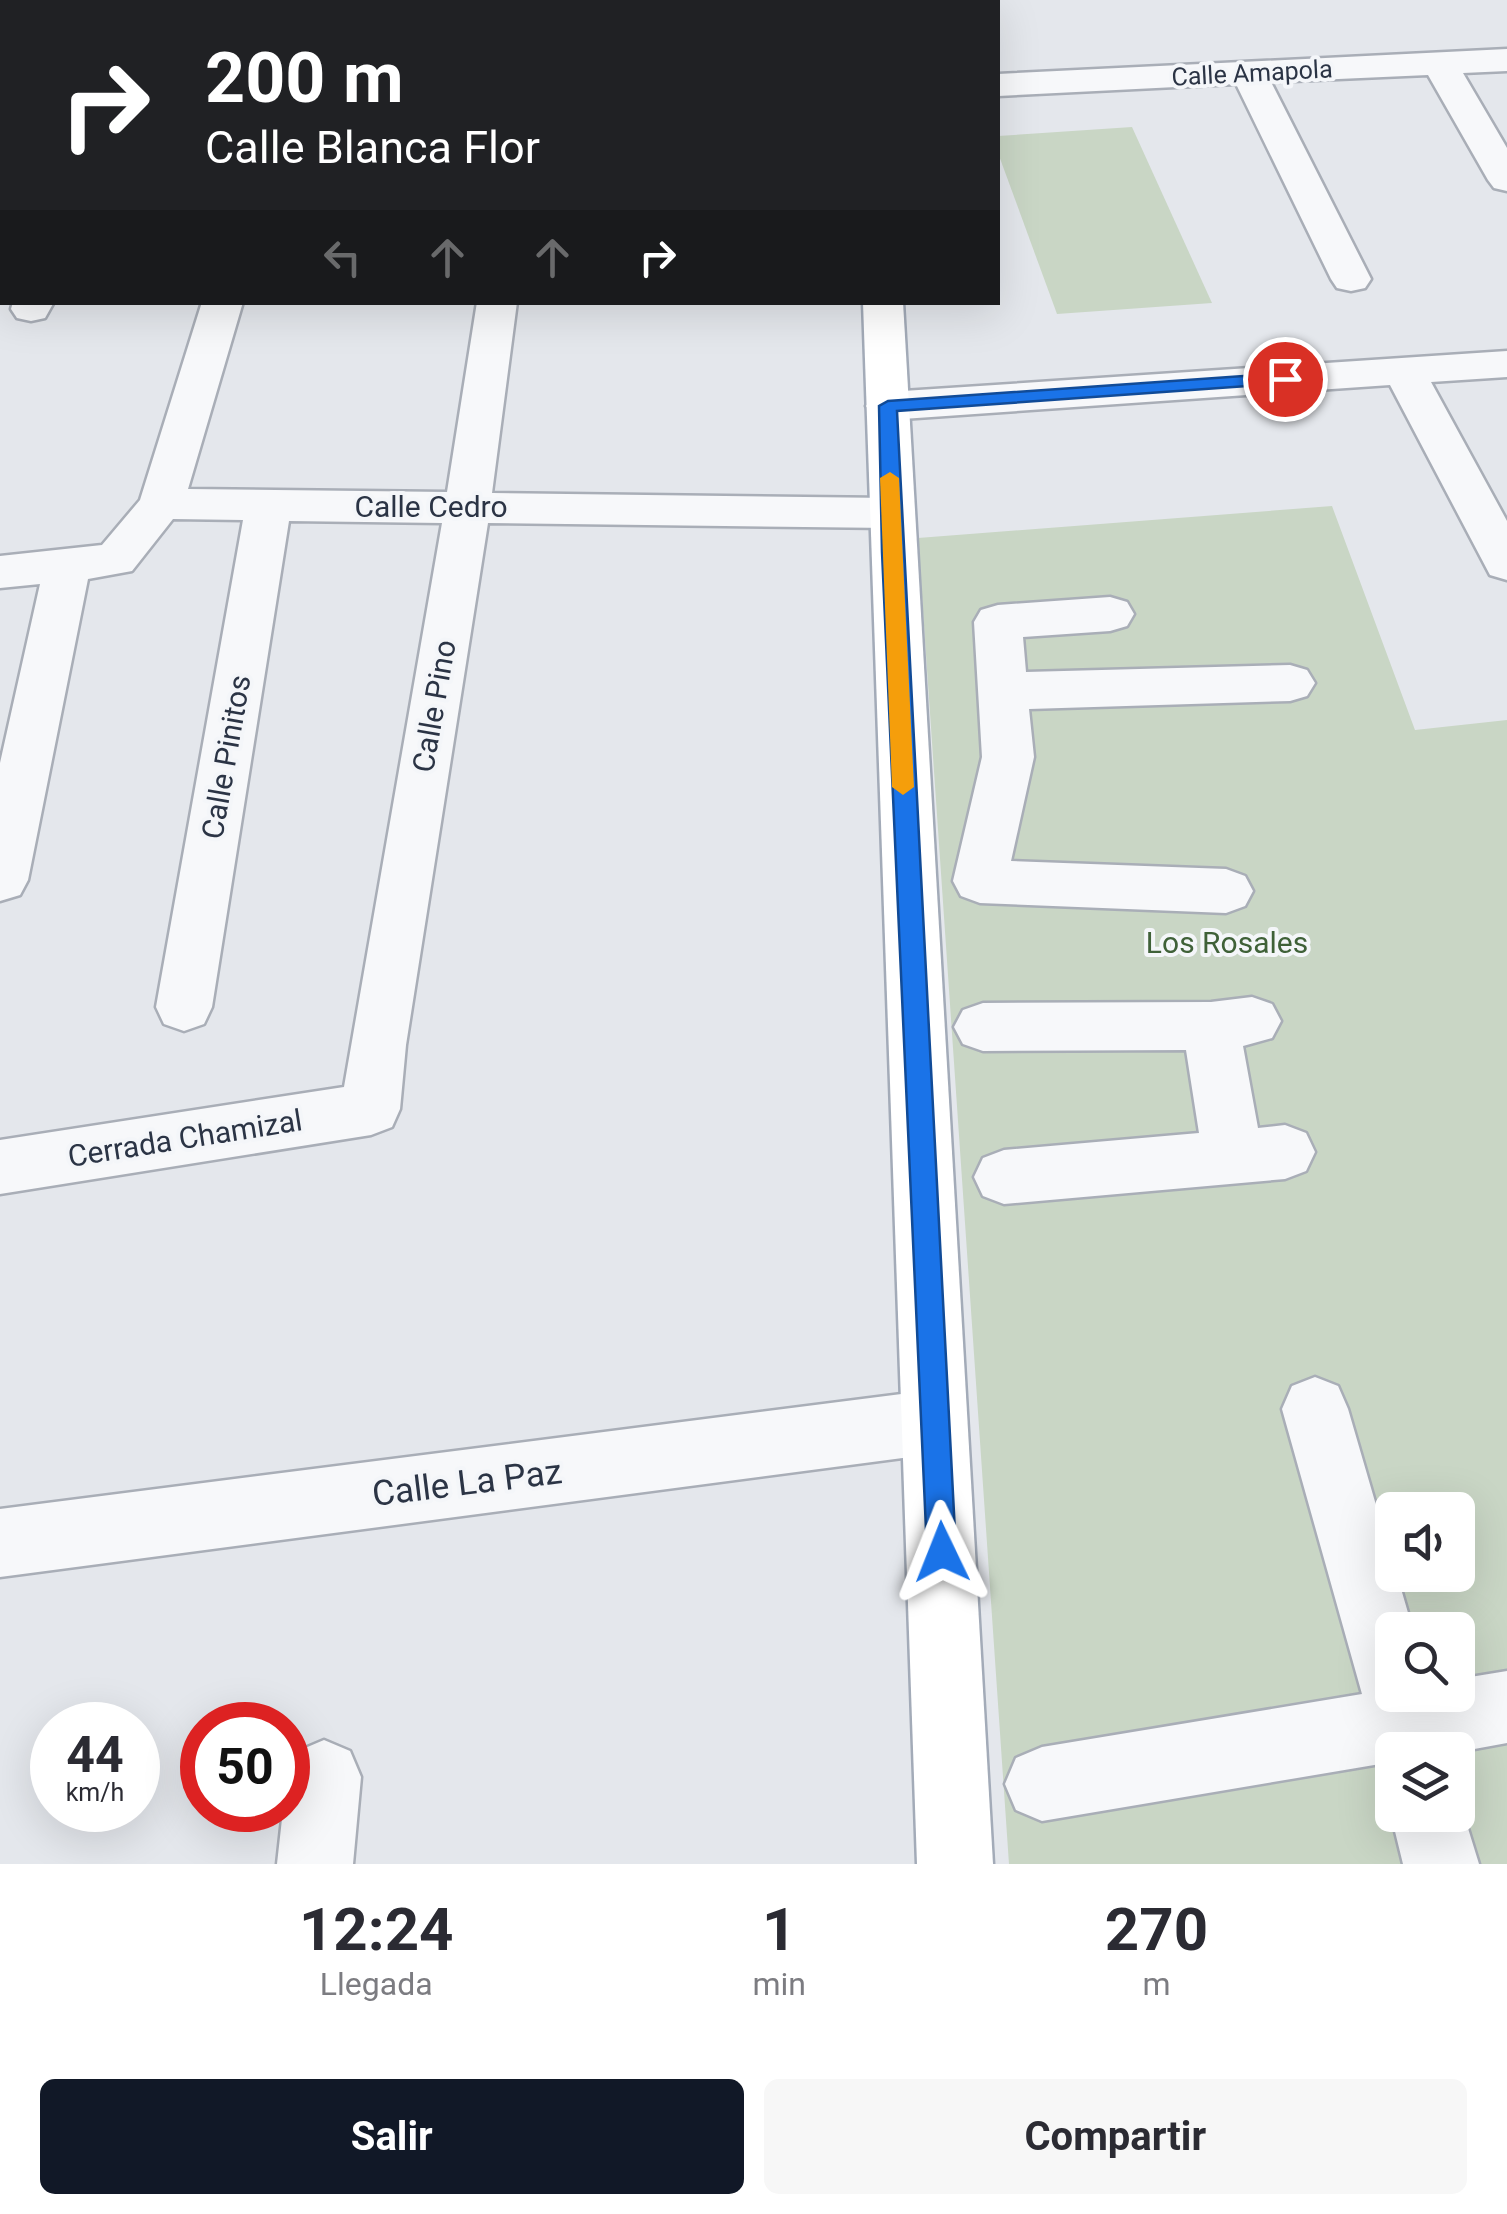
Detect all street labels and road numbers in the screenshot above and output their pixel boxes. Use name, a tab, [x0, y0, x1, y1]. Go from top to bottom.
street label: Calle Amapola	[1171, 54, 1333, 92]
street label: Calle Cedro	[354, 489, 508, 524]
street label: Calle Pino	[405, 637, 463, 775]
street label: Calle Pinitos	[194, 672, 258, 842]
street label: Cerrada Chamizal	[65, 1102, 305, 1174]
street label: Calle La Paz	[370, 1451, 564, 1515]

